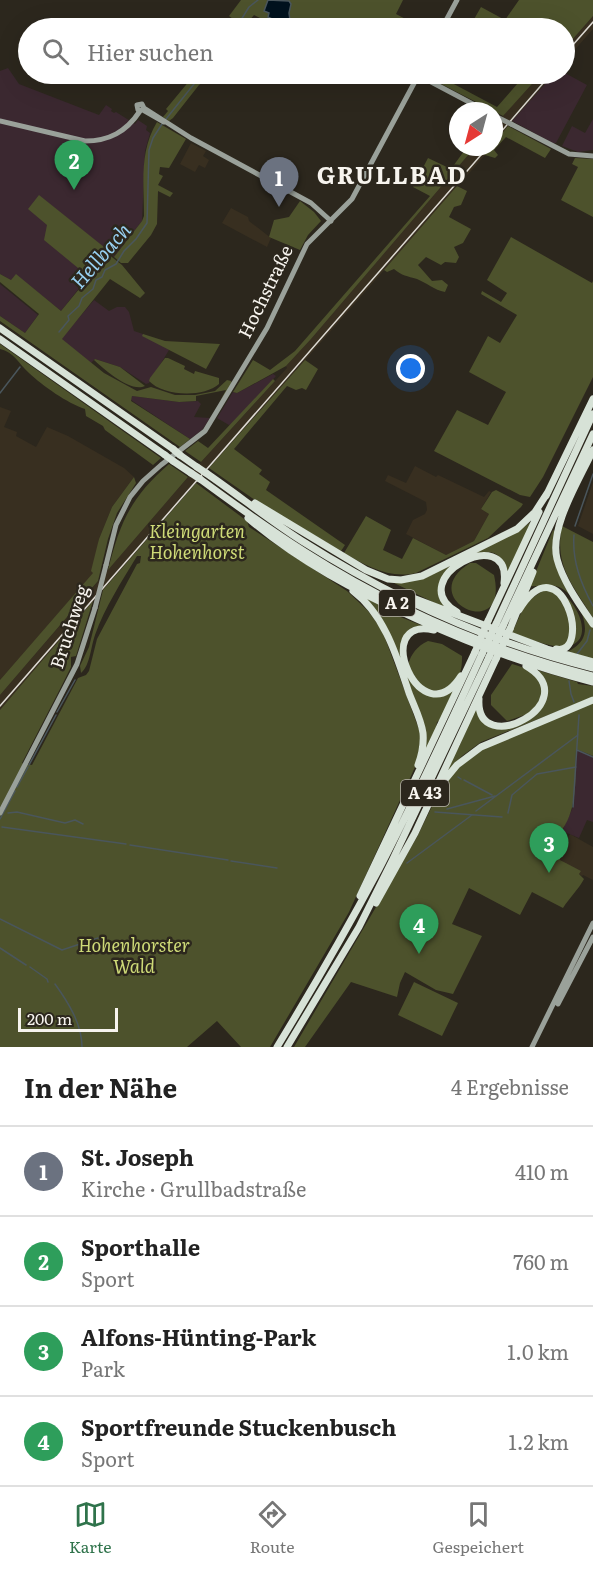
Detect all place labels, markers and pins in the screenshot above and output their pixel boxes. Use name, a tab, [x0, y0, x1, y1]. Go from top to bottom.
pin: 2	[54, 140, 94, 190]
pin: 1	[260, 158, 298, 207]
pin: 3	[530, 824, 568, 873]
pin: 4	[400, 904, 438, 954]

